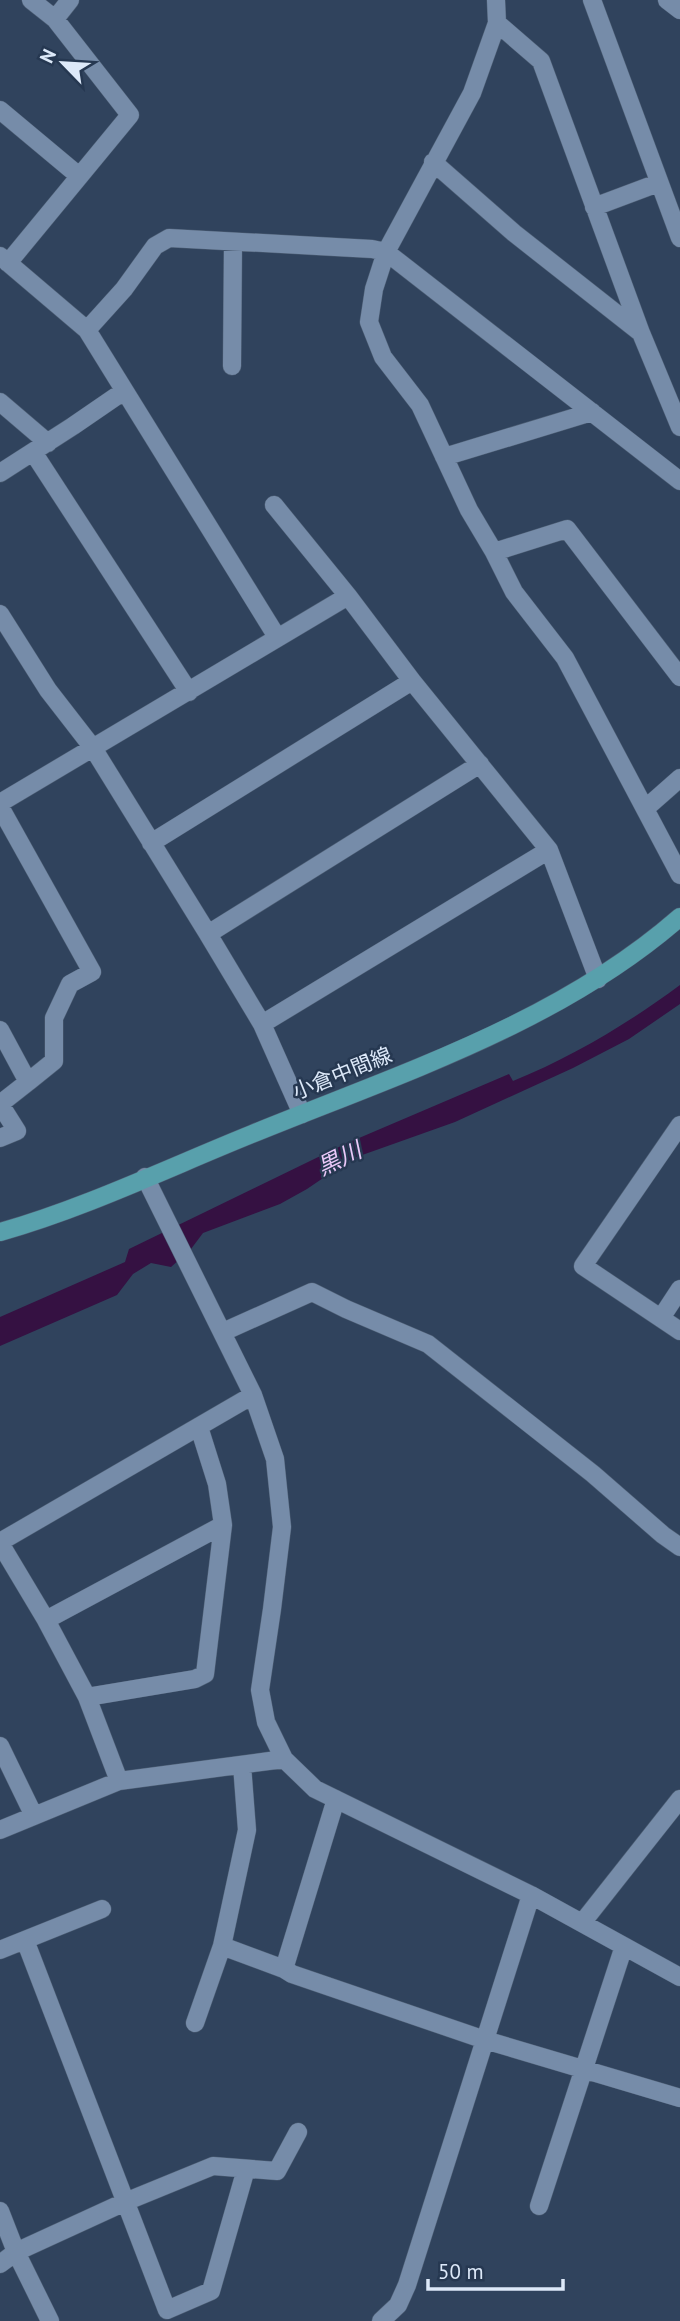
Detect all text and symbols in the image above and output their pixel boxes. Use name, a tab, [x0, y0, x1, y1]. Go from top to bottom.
north arrow	[28, 28, 98, 98]
text: N	[34, 45, 61, 67]
street label: 小倉中間線	[288, 1041, 396, 1105]
water label: 黒川	[312, 1134, 369, 1181]
scale bar	[428, 2248, 563, 2292]
text: 50 m	[438, 2258, 484, 2285]

